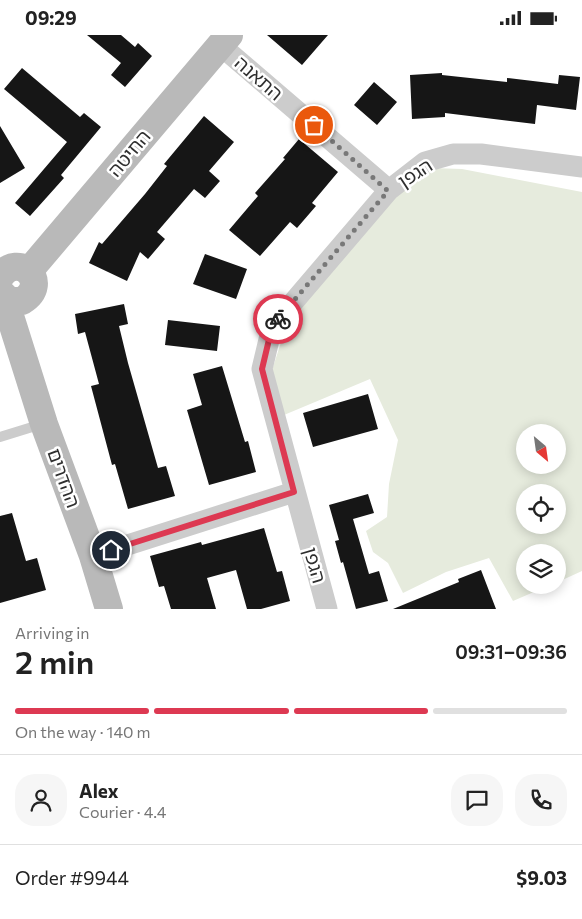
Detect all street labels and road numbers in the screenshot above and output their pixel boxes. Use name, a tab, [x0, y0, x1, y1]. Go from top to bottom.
street label: התאנה	[231, 51, 288, 105]
street label: החיטה	[102, 125, 155, 181]
street label: הגפן	[393, 153, 436, 192]
street label: ההדרים	[43, 445, 86, 511]
street label: הגפן	[299, 544, 332, 585]

